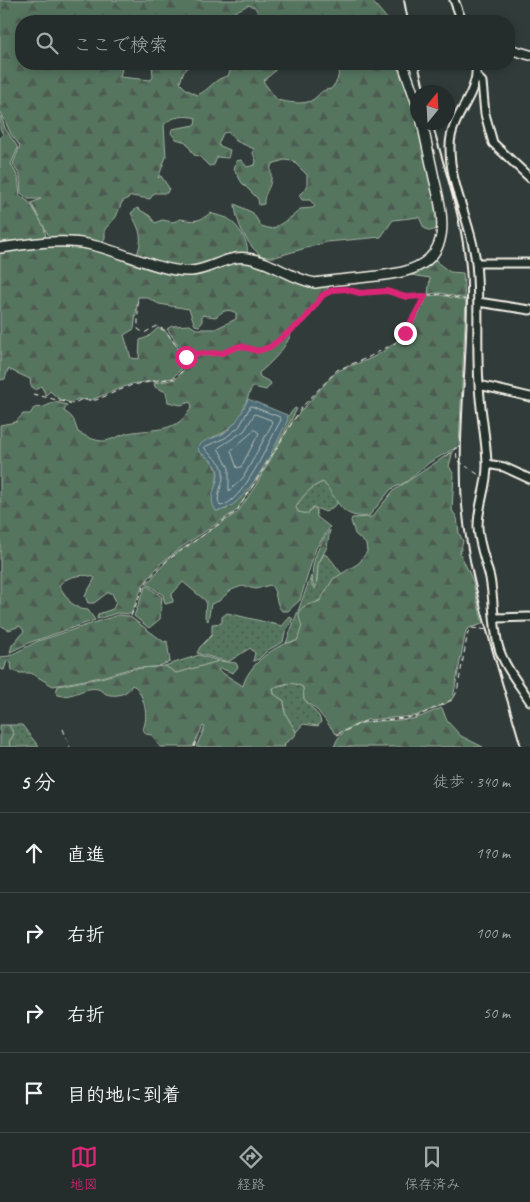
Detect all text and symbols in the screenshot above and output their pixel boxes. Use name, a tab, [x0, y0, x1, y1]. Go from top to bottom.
search box	[15, 15, 515, 70]
icon: search	[33, 29, 61, 57]
text: ここで検索	[73, 33, 168, 57]
north arrow	[410, 85, 455, 130]
route end	[394, 322, 417, 345]
route start	[175, 346, 198, 369]
text: 5 分	[20, 769, 55, 795]
text: 徒歩 · 340 m	[433, 772, 510, 792]
icon: ahead	[20, 839, 48, 867]
text: 直進	[67, 843, 105, 867]
text: 190 m	[476, 843, 510, 863]
icon: right	[20, 919, 48, 947]
text: 右折	[67, 923, 105, 947]
text: 100 m	[476, 923, 510, 943]
icon: right	[20, 999, 48, 1027]
text: 右折	[67, 1003, 105, 1027]
text: 50 m	[483, 1003, 510, 1023]
icon: arrive	[20, 1079, 48, 1107]
text: 目的地に到着	[67, 1083, 181, 1107]
tab: 地図	[70, 1143, 98, 1193]
tab: 経路	[237, 1143, 265, 1193]
tab: 保存済み	[404, 1143, 460, 1193]

